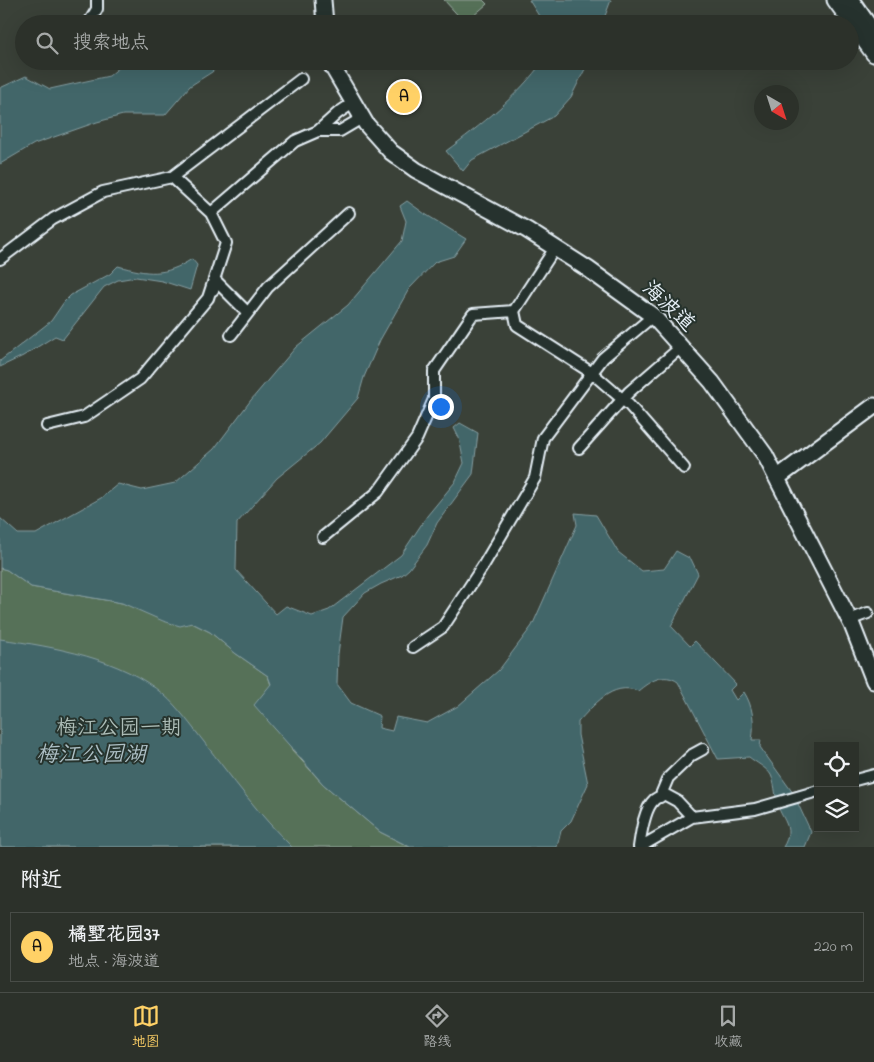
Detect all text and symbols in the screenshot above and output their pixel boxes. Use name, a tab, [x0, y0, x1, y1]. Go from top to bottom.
search box	[15, 15, 859, 70]
icon: search	[33, 29, 61, 57]
text: 搜索地点	[73, 30, 149, 57]
pin: A	[388, 78, 420, 116]
north arrow	[754, 85, 799, 130]
street label: 海波道	[635, 275, 701, 339]
your location	[428, 394, 454, 420]
park label: 梅江公园一期	[56, 714, 182, 744]
water label: 梅江公园湖	[36, 740, 148, 772]
map controls	[814, 742, 859, 832]
button: locate	[814, 742, 859, 787]
button: layers	[814, 787, 859, 832]
text: 附近	[20, 866, 62, 896]
text: 橘墅花园37	[68, 922, 160, 949]
text: A	[32, 935, 42, 959]
text: 220 m	[814, 935, 853, 959]
text: 地点 · 海波道	[68, 950, 159, 974]
tab: 地图	[132, 1002, 160, 1053]
tab: 路线	[423, 1002, 451, 1053]
tab: 收藏	[714, 1002, 742, 1053]

